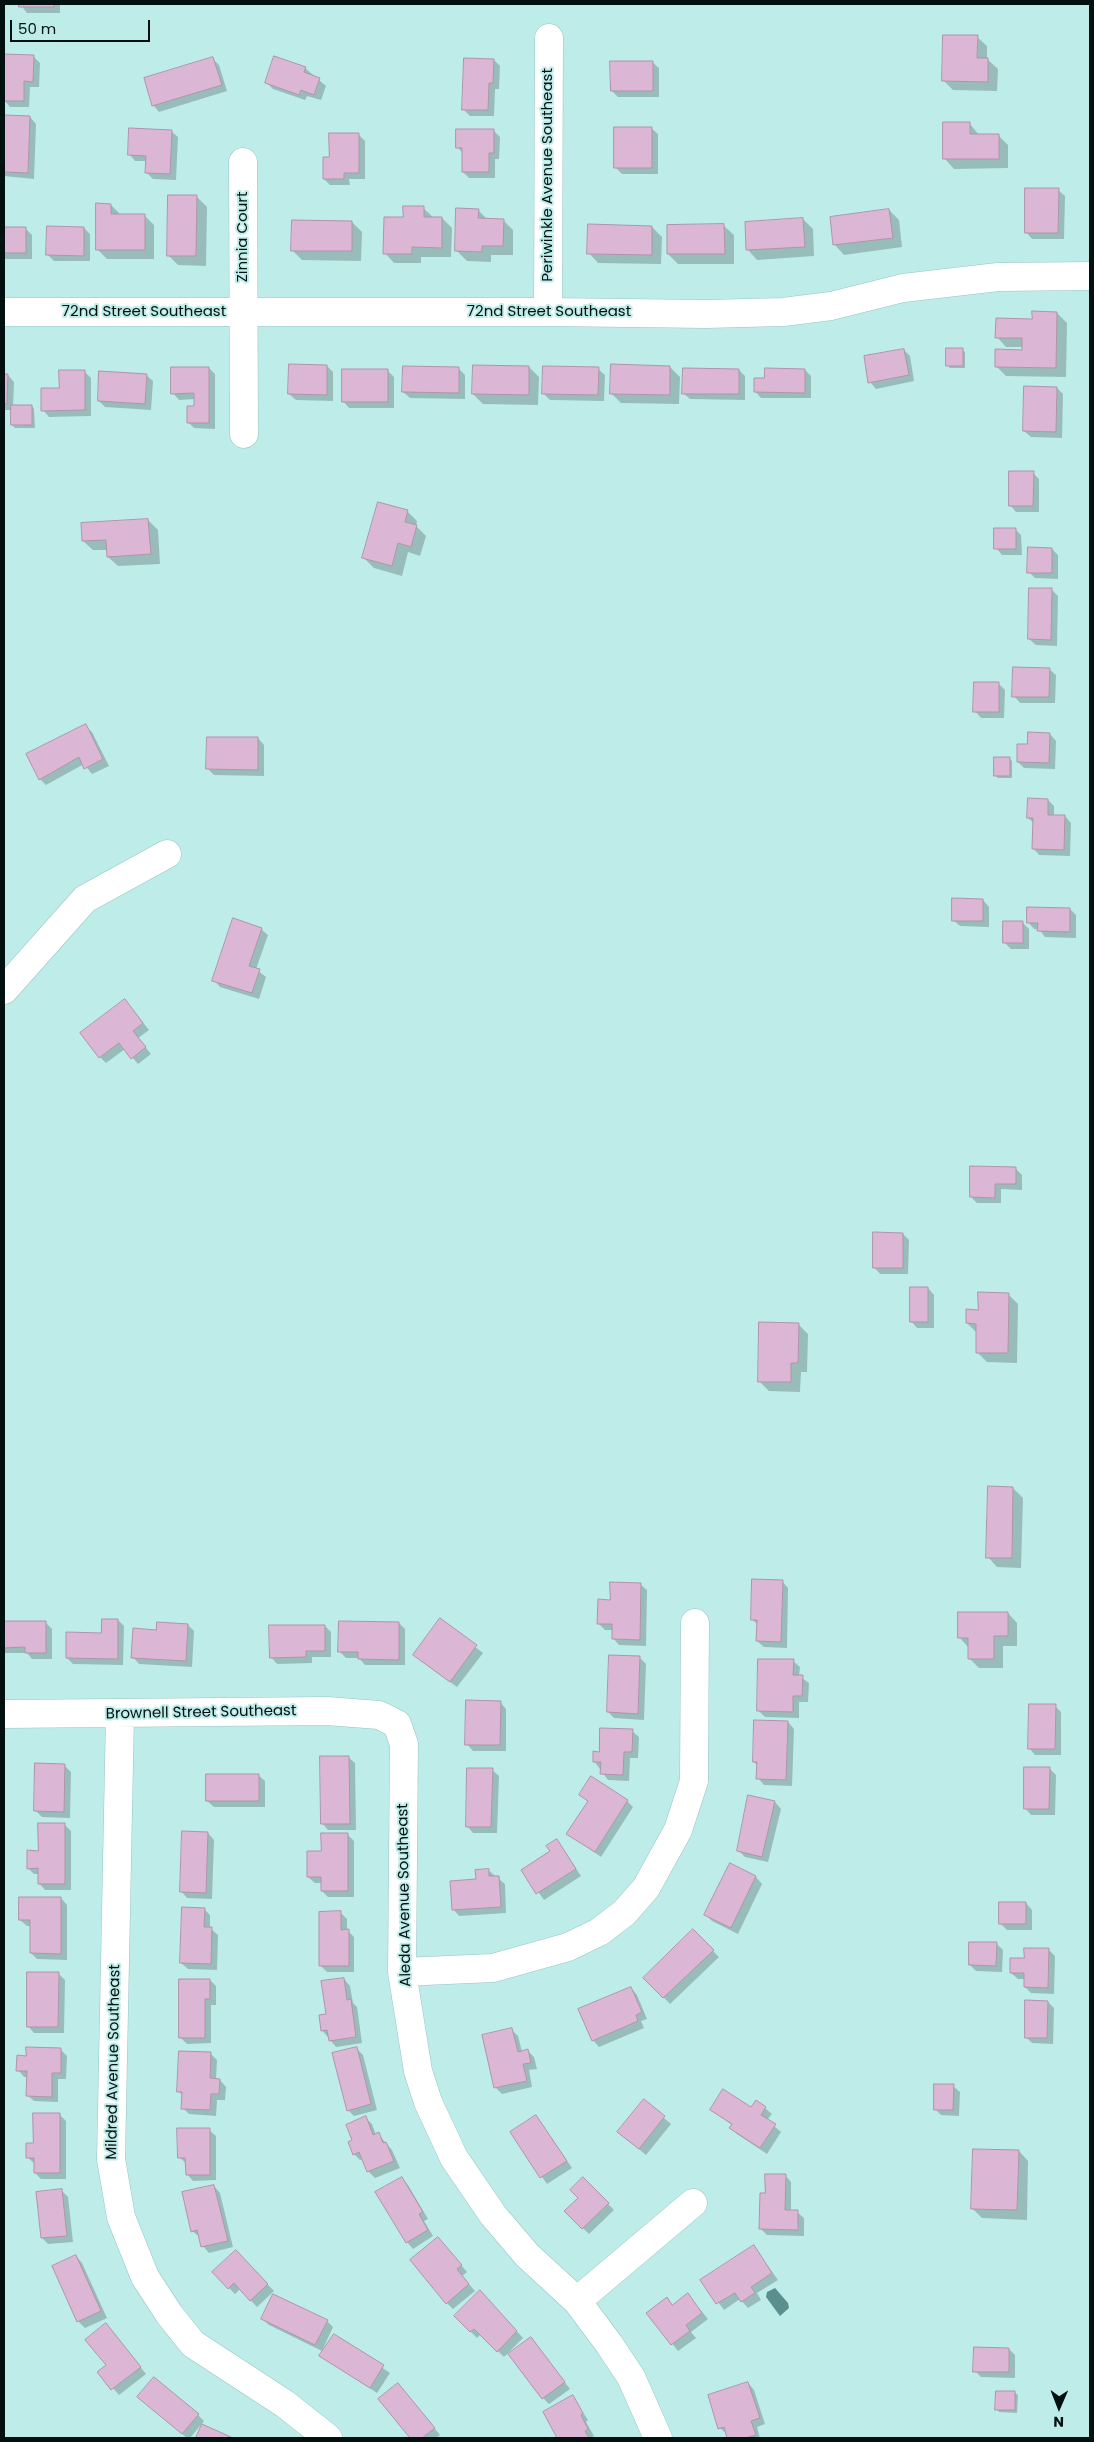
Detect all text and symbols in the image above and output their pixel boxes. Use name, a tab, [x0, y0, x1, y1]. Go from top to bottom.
scale bar	[12, 10, 152, 42]
text: 50 m	[18, 18, 56, 39]
street label: Periwinkle Avenue Southeast	[539, 68, 557, 282]
street label: Zinnia Court	[234, 192, 252, 282]
street label: 72nd Street Southeast	[62, 303, 226, 321]
street label: 72nd Street Southeast	[467, 303, 631, 321]
street label: Brownell Street Southeast	[106, 1702, 296, 1724]
street label: Aleda Avenue Southeast	[394, 1803, 416, 1987]
street label: Mildred Avenue Southeast	[103, 1964, 125, 2160]
north arrow	[1034, 2382, 1084, 2432]
text: N	[1053, 2412, 1064, 2432]

